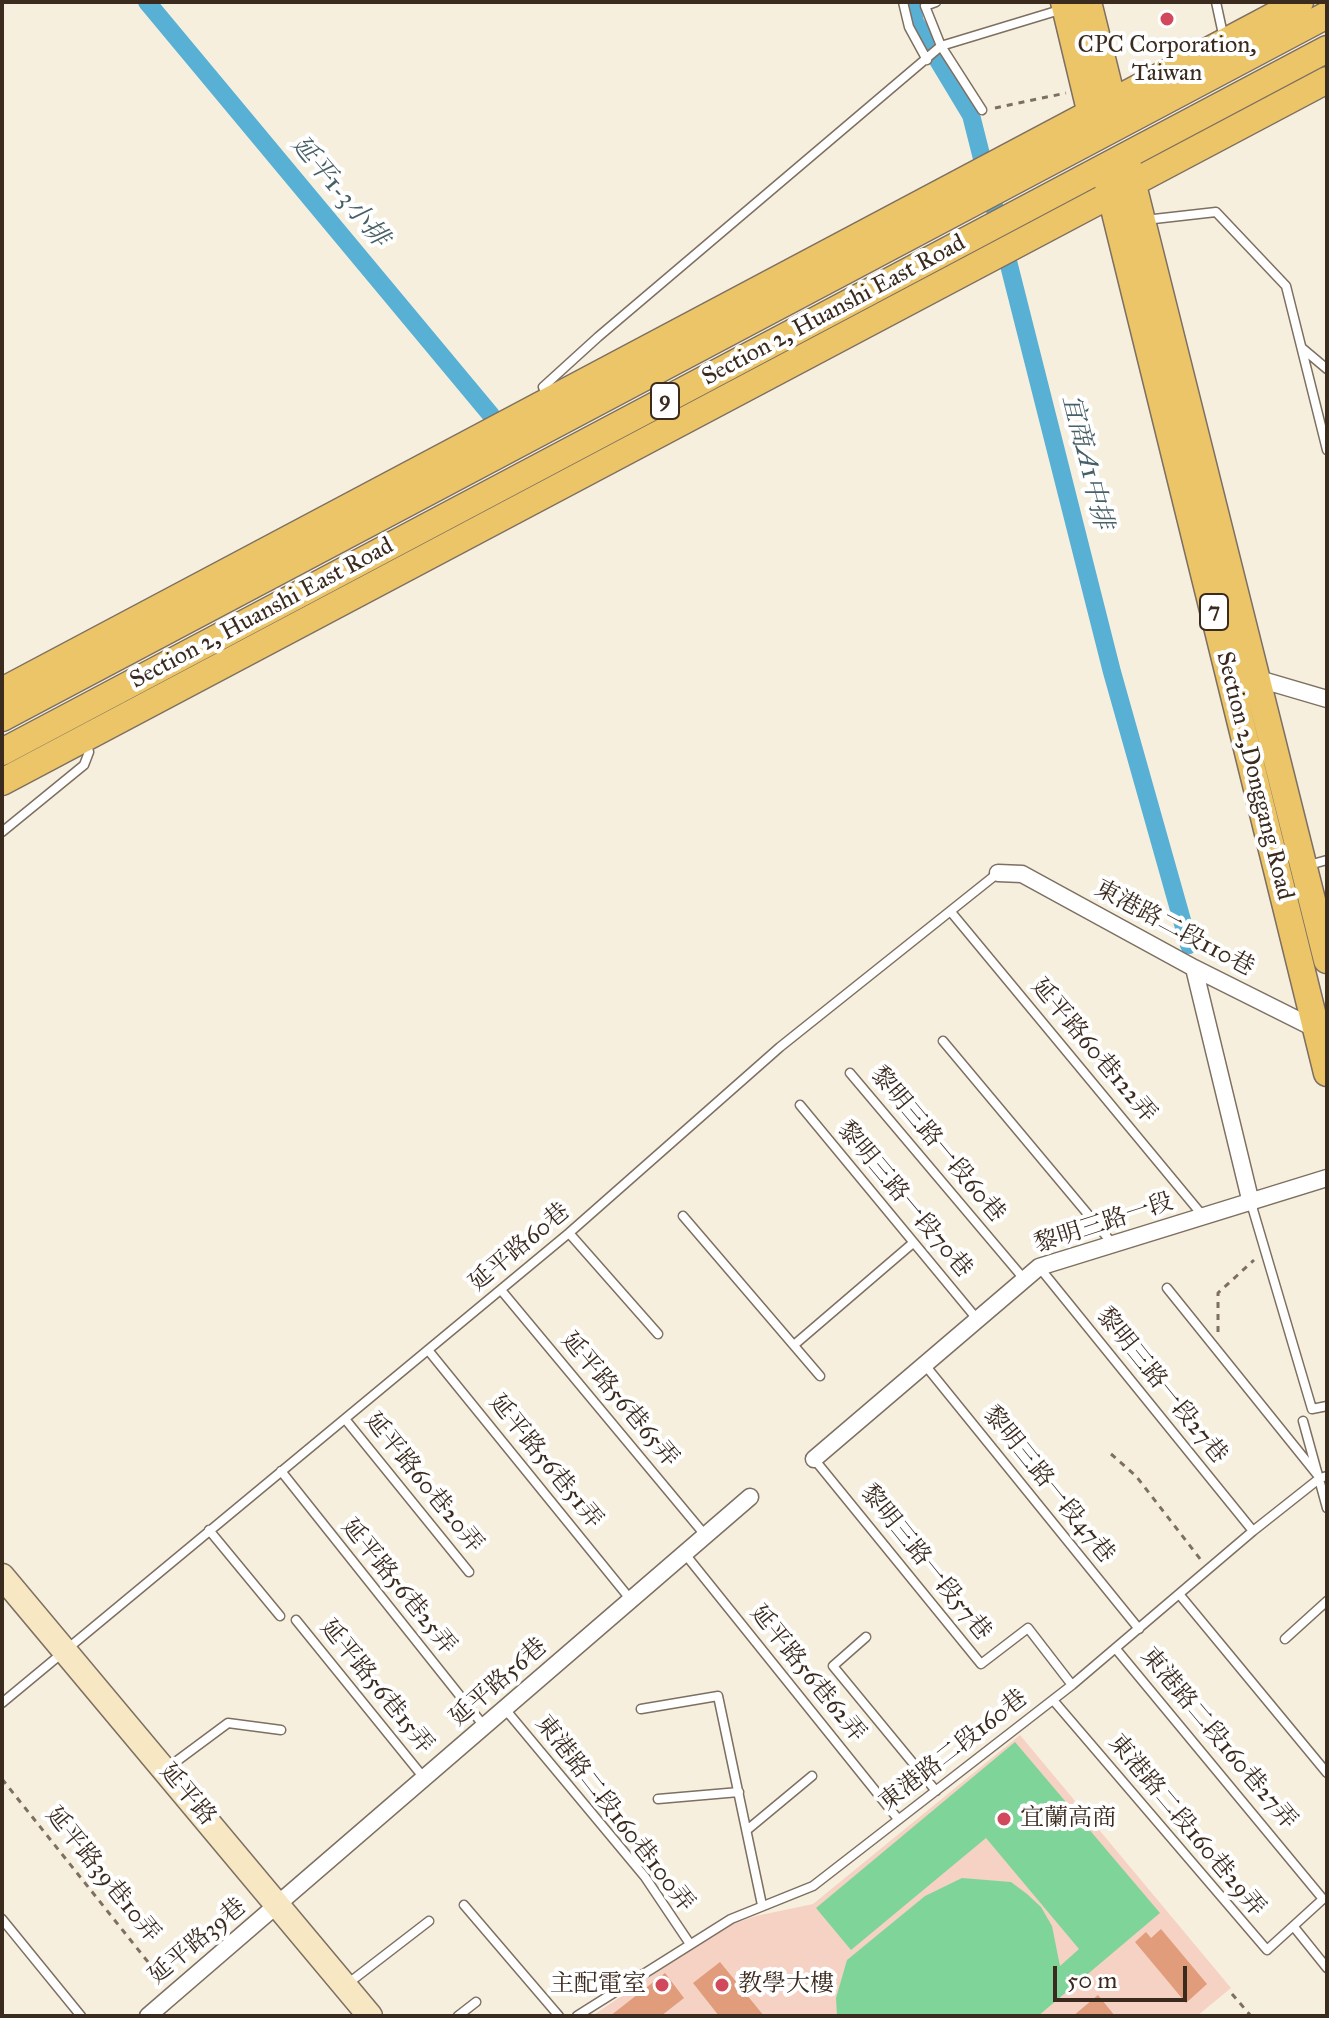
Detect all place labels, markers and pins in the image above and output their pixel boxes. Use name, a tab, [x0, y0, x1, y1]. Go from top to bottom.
marker: CPC Corporation, Taiwan	[1158, 10, 1176, 28]
place label: CPC Corporation, Taiwan	[1078, 32, 1256, 88]
place label: 宜蘭高商	[1020, 1805, 1116, 1833]
marker: 宜蘭高商	[995, 1810, 1013, 1828]
place label: 主配電室	[550, 1971, 646, 1999]
place label: 教學大樓	[738, 1971, 834, 1999]
marker: 主配電室	[653, 1976, 671, 1994]
marker: 教學大樓	[713, 1976, 731, 1994]

